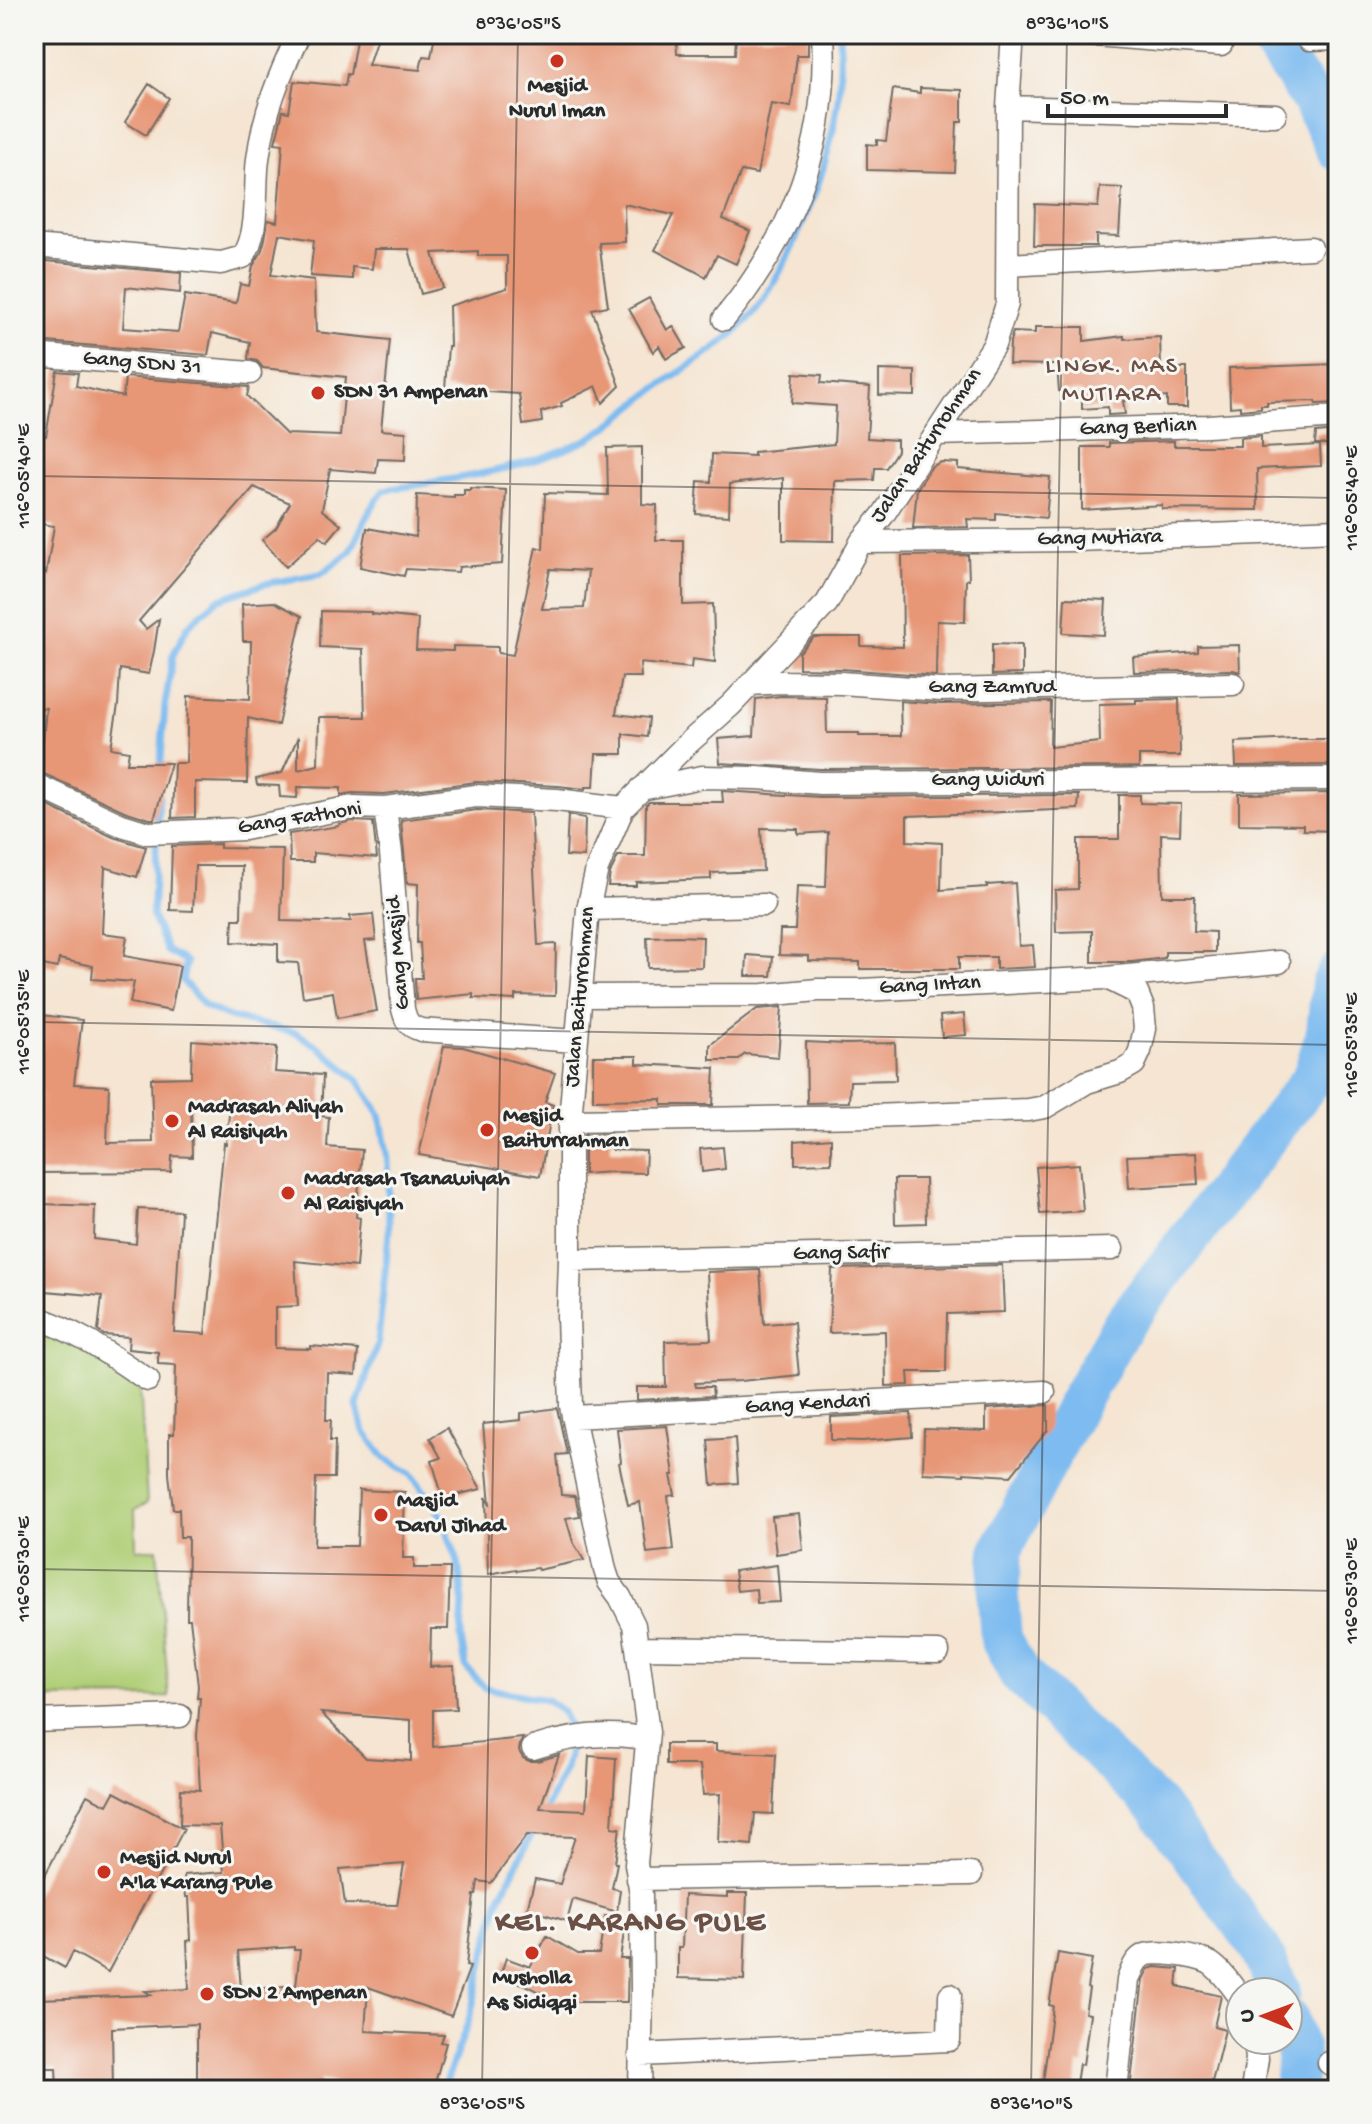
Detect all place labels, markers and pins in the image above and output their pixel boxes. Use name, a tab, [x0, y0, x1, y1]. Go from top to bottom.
marker: Mesjid Nurul Iman	[548, 52, 566, 70]
place label: Mesjid Nurul Iman	[509, 74, 606, 125]
place label: SDN 31 Ampenan	[334, 380, 488, 406]
marker: SDN 31 Ampenan	[309, 384, 327, 402]
place label: Madrasah Aliyah Al Raisiyah	[187, 1095, 343, 1146]
place label: Mesjid Baiturrahman	[502, 1104, 629, 1155]
marker: Madrasah Aliyah Al Raisiyah	[163, 1112, 181, 1130]
marker: Mesjid Baiturrahman	[478, 1121, 496, 1139]
place label: Madrasah Tsanawiyah Al Raisiyah	[303, 1167, 510, 1218]
marker: Madrasah Tsanawiyah Al Raisiyah	[279, 1184, 297, 1202]
place label: Masjid Darul Jihad	[395, 1489, 507, 1540]
marker: Masjid Darul Jihad	[372, 1506, 390, 1524]
place label: Mesjid Nurul A'la Karang Pule	[119, 1846, 273, 1897]
marker: Mesjid Nurul A'la Karang Pule	[95, 1863, 113, 1881]
marker: Musholla As Sidiqqi	[523, 1944, 541, 1962]
place label: Musholla As Sidiqqi	[486, 1966, 577, 2017]
place label: SDN 2 Ampenan	[223, 1981, 368, 2007]
marker: SDN 2 Ampenan	[198, 1985, 216, 2003]

